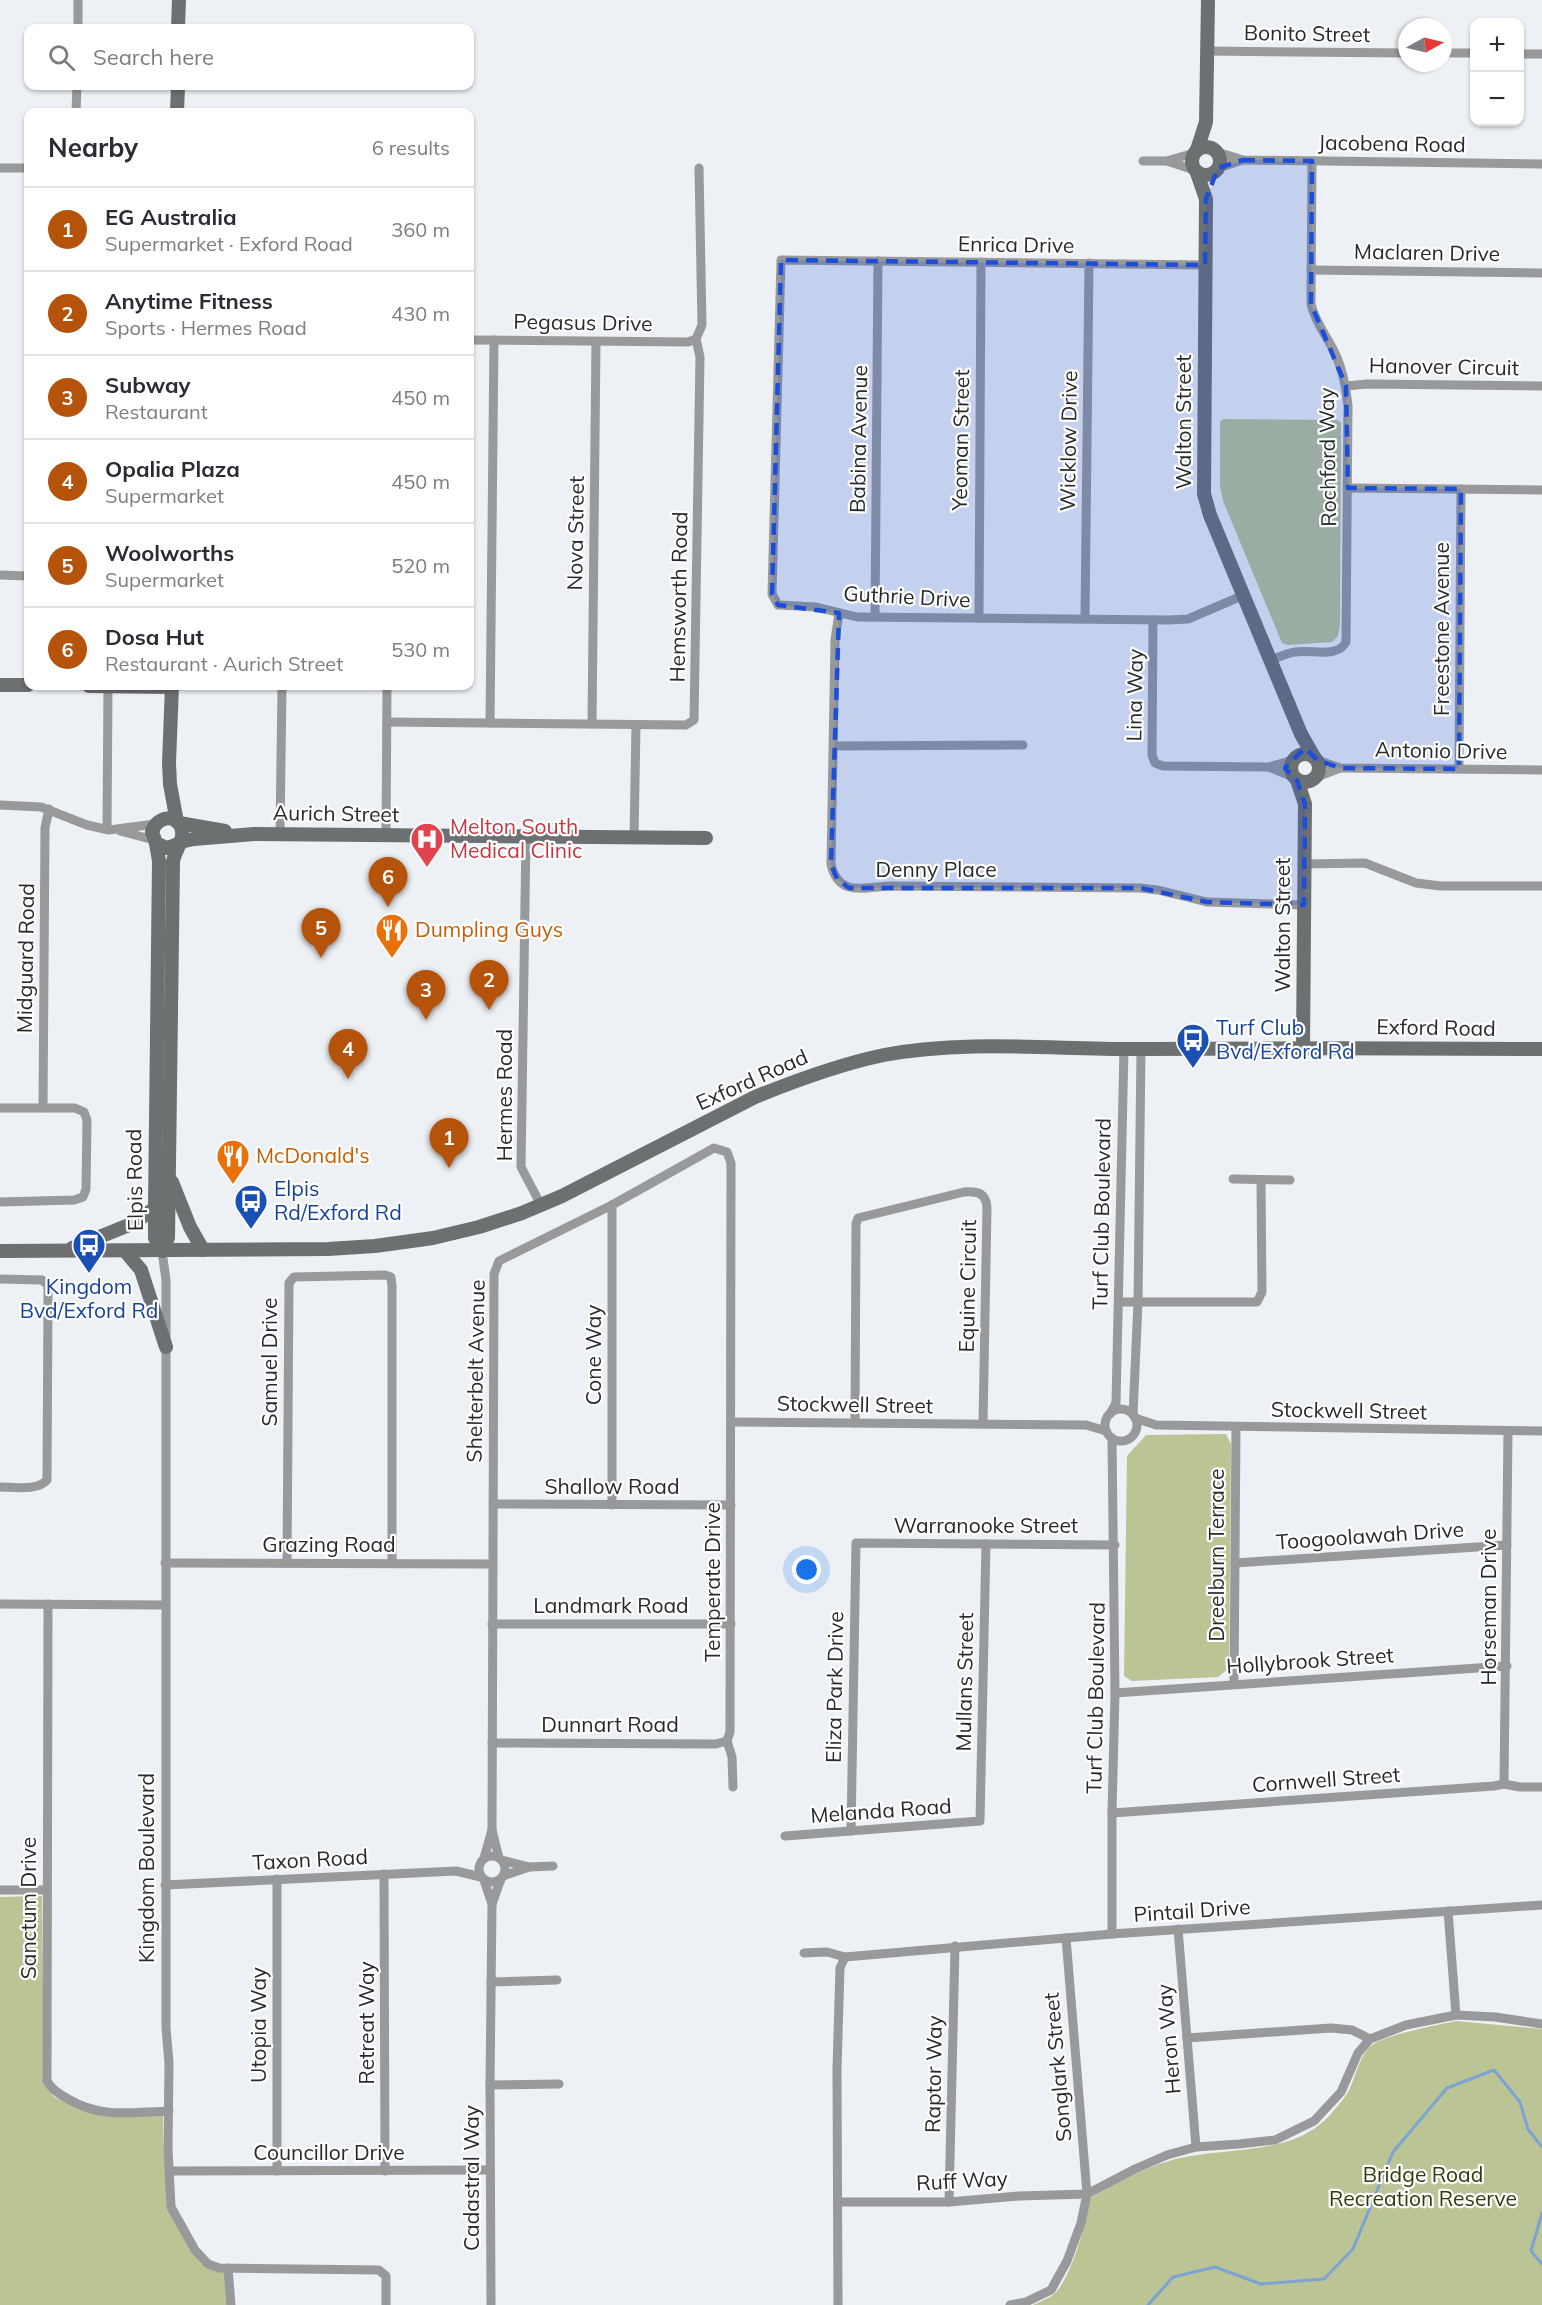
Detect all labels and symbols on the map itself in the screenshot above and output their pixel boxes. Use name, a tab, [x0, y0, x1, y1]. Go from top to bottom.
north arrow	[1398, 18, 1452, 72]
street label: Bonito Street	[1244, 19, 1370, 47]
street label: Jacobena Road	[1318, 129, 1466, 157]
street label: Enrica Drive	[958, 230, 1074, 258]
street label: Maclaren Drive	[1354, 238, 1500, 266]
street label: Pegasus Drive	[513, 308, 653, 336]
street label: Hanover Circuit	[1369, 352, 1519, 380]
street label: Walton Street	[1170, 355, 1196, 489]
street label: Babina Avenue	[844, 365, 872, 513]
street label: Yeoman Street	[946, 369, 974, 512]
street label: Wicklow Drive	[1054, 370, 1082, 512]
street label: Rochford Way	[1313, 387, 1341, 527]
street label: Nova Street	[561, 475, 589, 591]
street label: Hemsworth Road	[664, 511, 692, 683]
street label: Freestone Avenue	[1428, 542, 1454, 716]
street label: Guthrie Drive	[843, 580, 971, 612]
street label: Lina Way	[1120, 648, 1148, 742]
street label: Antonio Drive	[1375, 736, 1507, 764]
street label: Aurich Street	[273, 799, 399, 827]
place label: Melton South Medical Clinic	[450, 813, 583, 863]
hospital icon: Melton South Medical Clinic	[409, 821, 445, 868]
street label: Denny Place	[875, 856, 997, 882]
pin: 6	[368, 858, 408, 907]
street label: Walton Street	[1269, 858, 1295, 992]
street label: Midguard Road	[11, 883, 39, 1033]
pin: 5	[302, 908, 340, 958]
restaurant icon: Dumpling Guys	[374, 912, 410, 959]
place label: Dumpling Guys	[415, 916, 563, 942]
pin: 2	[470, 960, 508, 1010]
pin: 3	[406, 970, 446, 1020]
street label: Exford Road	[1376, 1013, 1496, 1041]
place label: Turf Club Bvd/Exford Rd	[1216, 1014, 1355, 1064]
bus stop icon: Turf Club Bvd/Exford Rd	[1175, 1022, 1211, 1069]
street label: Hermes Road	[491, 1029, 517, 1161]
pin: 4	[328, 1030, 368, 1079]
street label: Exford Road	[692, 1043, 811, 1115]
pin: 1	[430, 1118, 468, 1168]
street label: Turf Club Boulevard	[1086, 1118, 1116, 1310]
street label: Elpis Road	[120, 1129, 148, 1231]
restaurant icon: McDonald's	[215, 1138, 251, 1185]
place label: McDonald's	[256, 1142, 370, 1168]
place label: Elpis Rd/Exford Rd	[274, 1175, 402, 1225]
bus stop icon: Elpis Rd/Exford Rd	[233, 1183, 269, 1230]
street label: Equine Circuit	[953, 1219, 981, 1353]
bus stop icon: Kingdom Bvd/Exford Rd	[71, 1227, 107, 1274]
place label: Kingdom Bvd/Exford Rd	[20, 1273, 158, 1323]
street label: Shelterbelt Avenue	[460, 1279, 490, 1463]
street label: Samuel Drive	[256, 1298, 282, 1426]
street label: Cone Way	[580, 1305, 606, 1405]
street label: Stockwell Street	[777, 1390, 933, 1418]
street label: Stockwell Street	[1271, 1396, 1427, 1424]
street label: Dreelburn Terrace	[1203, 1468, 1229, 1642]
street label: Shallow Road	[544, 1473, 680, 1499]
street label: Temperate Drive	[699, 1502, 725, 1662]
street label: Warranooke Street	[894, 1512, 1078, 1538]
street label: Toogoolawah Drive	[1275, 1515, 1465, 1555]
street label: Horseman Drive	[1475, 1529, 1501, 1686]
street label: Grazing Road	[262, 1531, 396, 1557]
your location	[792, 1555, 821, 1584]
street label: Landmark Road	[533, 1592, 689, 1618]
street label: Turf Club Boulevard	[1080, 1602, 1110, 1794]
street label: Eliza Park Drive	[820, 1611, 848, 1763]
street label: Mullans Street	[950, 1612, 978, 1752]
street label: Hollybrook Street	[1225, 1641, 1394, 1679]
street label: Dunnart Road	[541, 1711, 679, 1737]
street label: Cornwell Street	[1251, 1761, 1401, 1797]
street label: Kingdom Boulevard	[133, 1773, 159, 1963]
street label: Melanda Road	[809, 1792, 952, 1828]
street label: Sanctum Drive	[15, 1837, 41, 1979]
street label: Taxon Road	[251, 1843, 369, 1875]
street label: Pintail Drive	[1133, 1893, 1251, 1927]
street label: Retreat Way	[353, 1961, 379, 2085]
street label: Utopia Way	[245, 1967, 271, 2083]
street label: Heron Way	[1150, 1983, 1186, 2095]
street label: Songlark Street	[1038, 1991, 1076, 2143]
street label: Raptor Way	[919, 2015, 947, 2133]
street label: Cadastral Way	[458, 2105, 484, 2251]
street label: Councillor Drive	[253, 2139, 405, 2165]
park label: Bridge Road Recreation Reserve	[1329, 2161, 1517, 2211]
street label: Ruff Way	[915, 2165, 1008, 2195]

